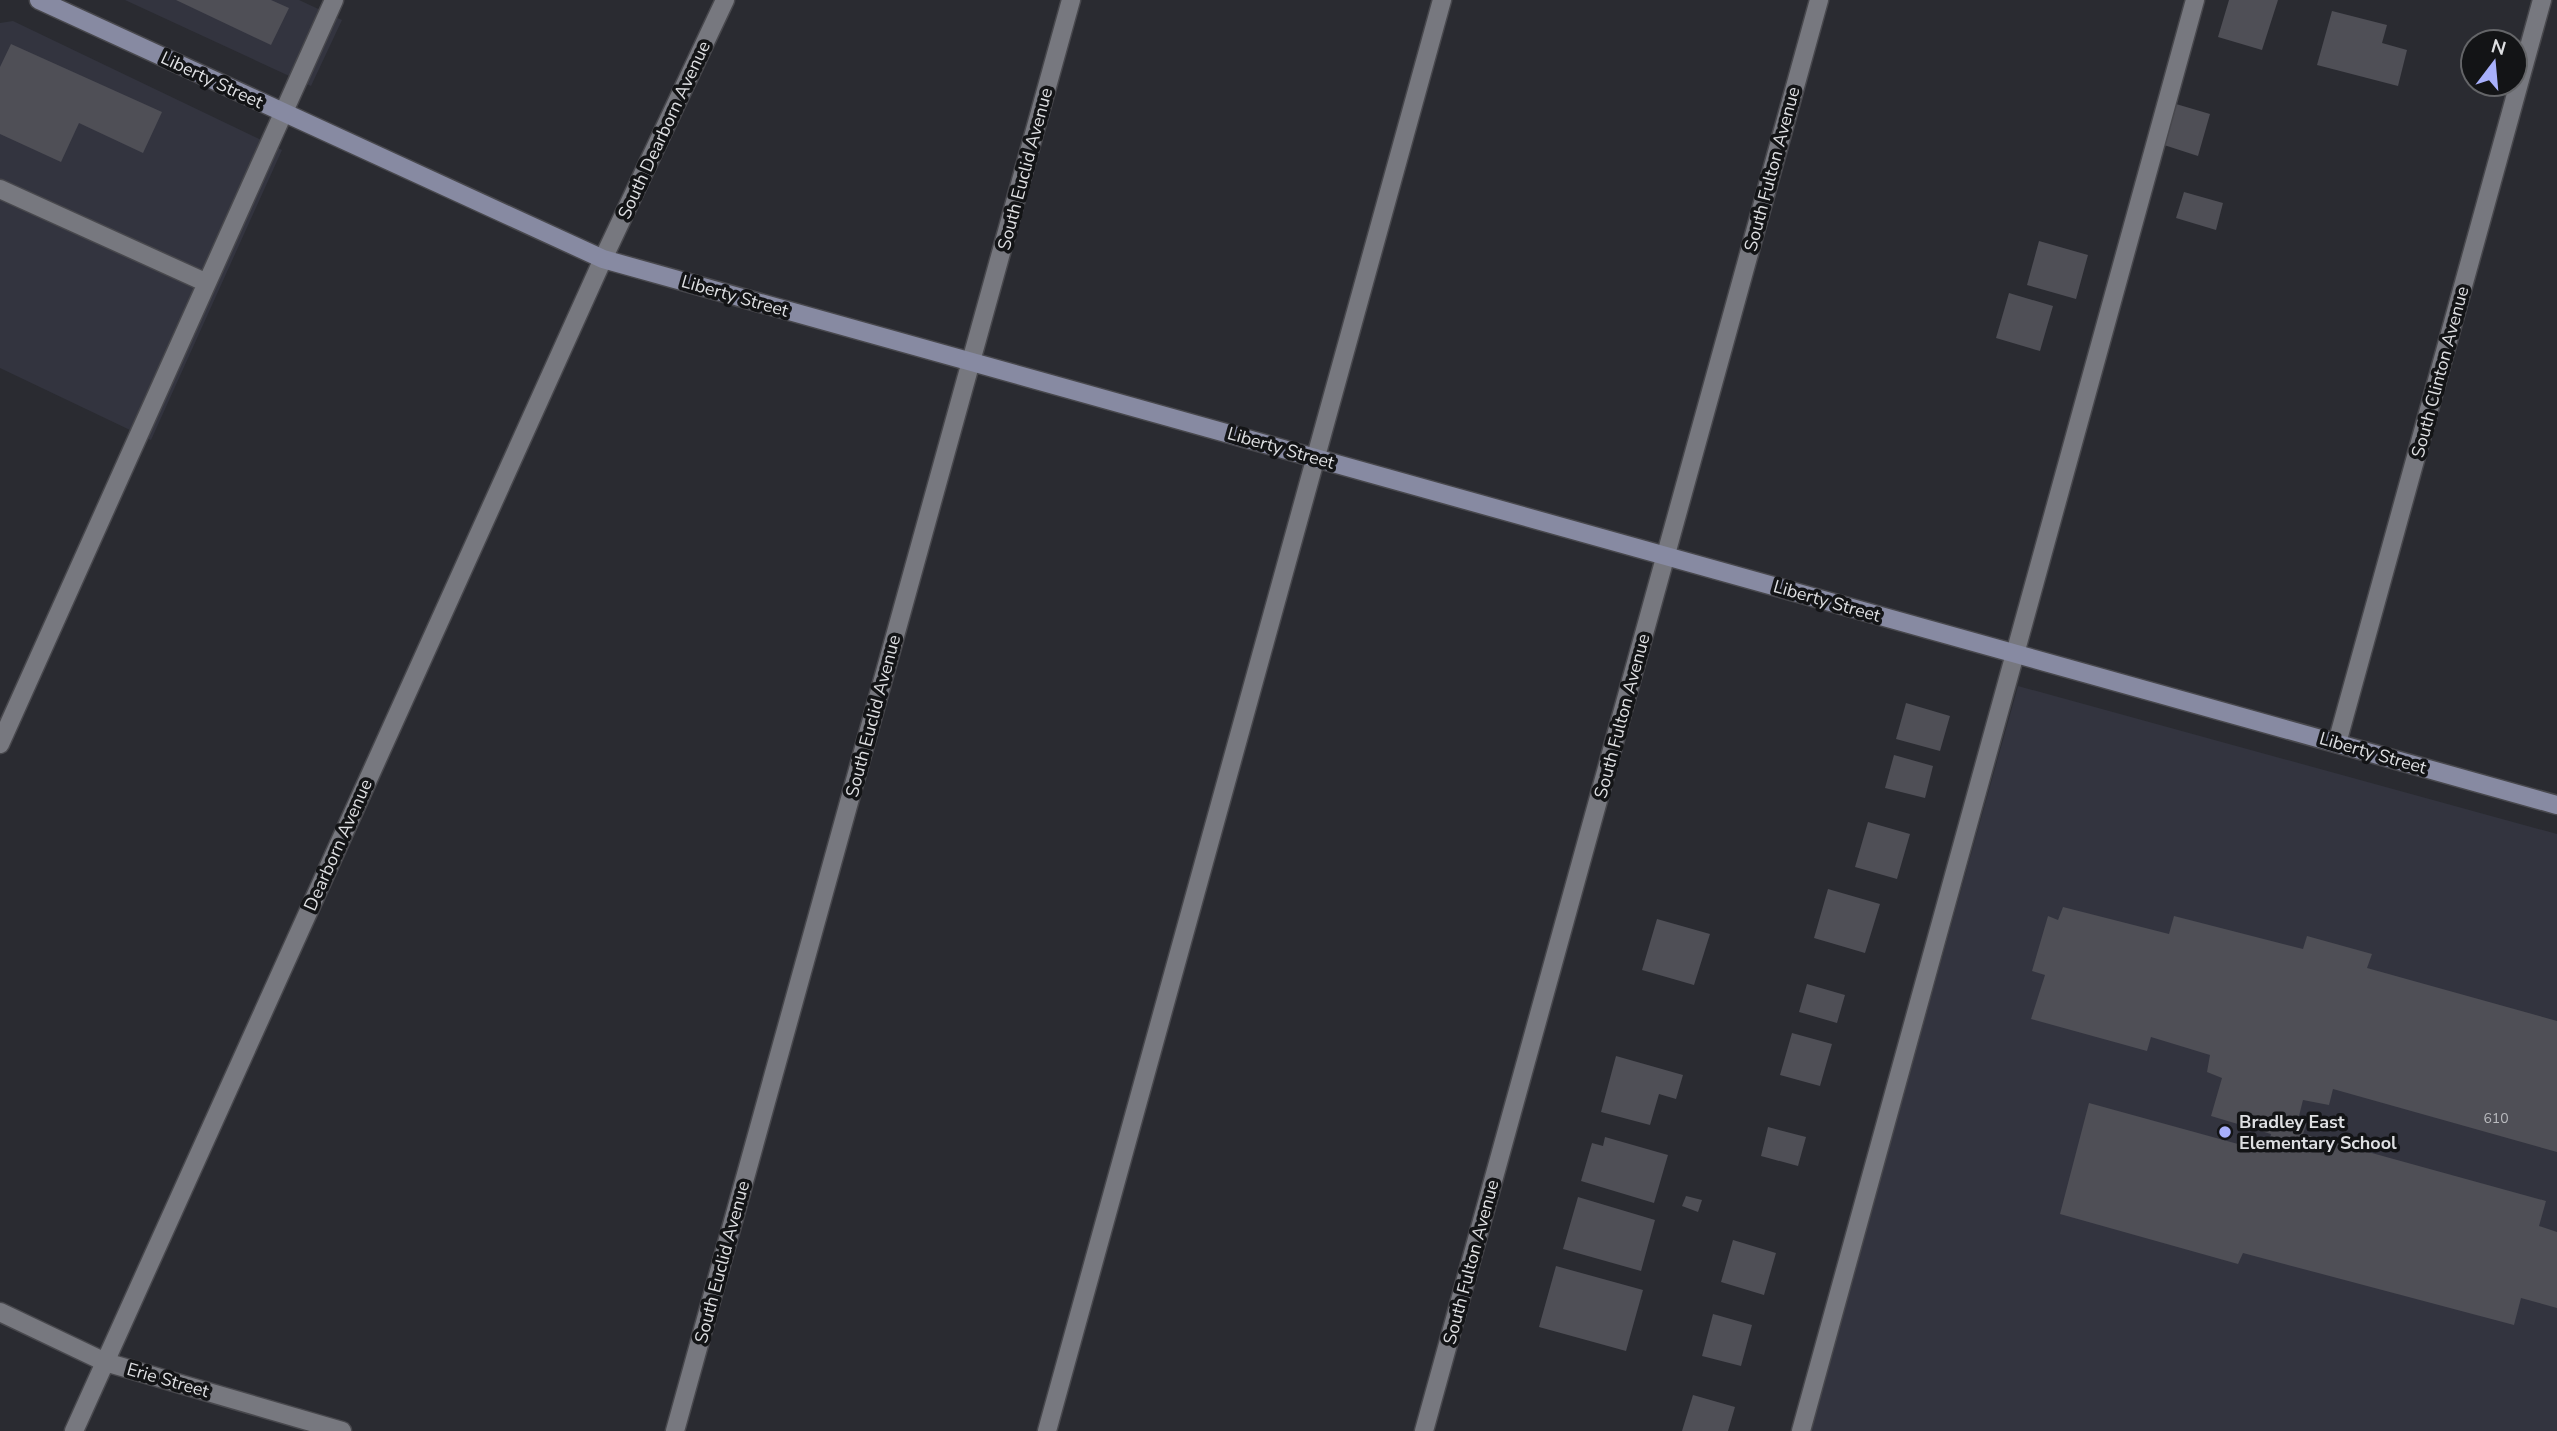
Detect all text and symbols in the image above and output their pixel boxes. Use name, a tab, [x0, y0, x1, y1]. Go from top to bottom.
north arrow	[2459, 28, 2529, 98]
text: N	[2488, 33, 2509, 62]
street label: South Dearborn Avenue	[612, 37, 716, 223]
street label: Liberty Street	[157, 46, 268, 114]
street label: South Fulton Avenue	[1738, 84, 1806, 254]
street label: South Euclid Avenue	[992, 85, 1058, 253]
street label: Liberty Street	[679, 269, 792, 323]
street label: South Clinton Avenue	[2406, 284, 2474, 460]
street label: Liberty Street	[1225, 421, 1338, 475]
street label: Liberty Street	[1771, 574, 1884, 628]
street label: South Fulton Avenue	[1588, 631, 1656, 801]
street label: South Euclid Avenue	[840, 632, 906, 800]
street label: Liberty Street	[2317, 726, 2430, 780]
street label: Dearborn Avenue	[298, 775, 378, 915]
house number: 610	[2483, 1109, 2509, 1128]
place label: Bradley East Elementary School	[2239, 1110, 2397, 1155]
marker: Bradley East Elementary School	[2217, 1124, 2233, 1140]
street label: South Fulton Avenue	[1437, 1177, 1505, 1347]
street label: South Euclid Avenue	[689, 1178, 755, 1346]
street label: Erie Street	[124, 1357, 213, 1403]

